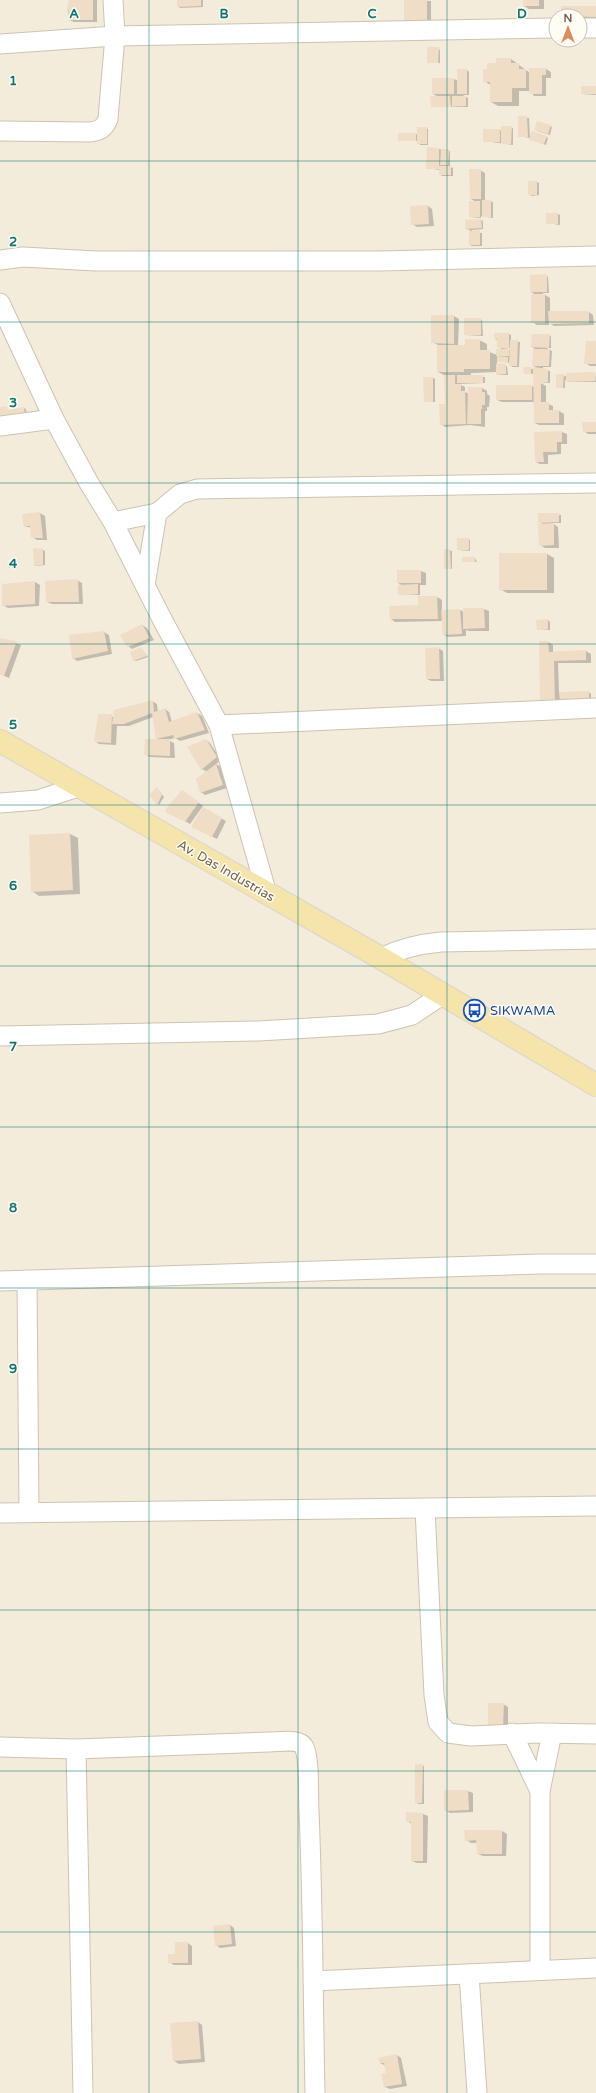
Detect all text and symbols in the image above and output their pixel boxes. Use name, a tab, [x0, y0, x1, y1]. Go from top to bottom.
text: A	[69, 6, 79, 22]
text: B	[219, 6, 229, 22]
text: C	[367, 6, 377, 22]
text: D	[517, 6, 527, 22]
north arrow	[548, 8, 588, 48]
text: N	[564, 12, 572, 25]
text: 1	[9, 73, 17, 89]
text: 2	[9, 234, 17, 250]
text: 3	[9, 395, 17, 411]
text: 4	[9, 556, 18, 572]
text: 5	[9, 717, 17, 733]
street label: Av. Das Industrias	[175, 837, 277, 905]
text: 6	[9, 878, 17, 894]
bus stop icon: SIKWAMA	[461, 998, 487, 1024]
place label: SIKWAMA	[490, 1003, 556, 1019]
text: 7	[9, 1039, 17, 1055]
text: 8	[9, 1200, 17, 1216]
text: 9	[9, 1361, 17, 1377]

